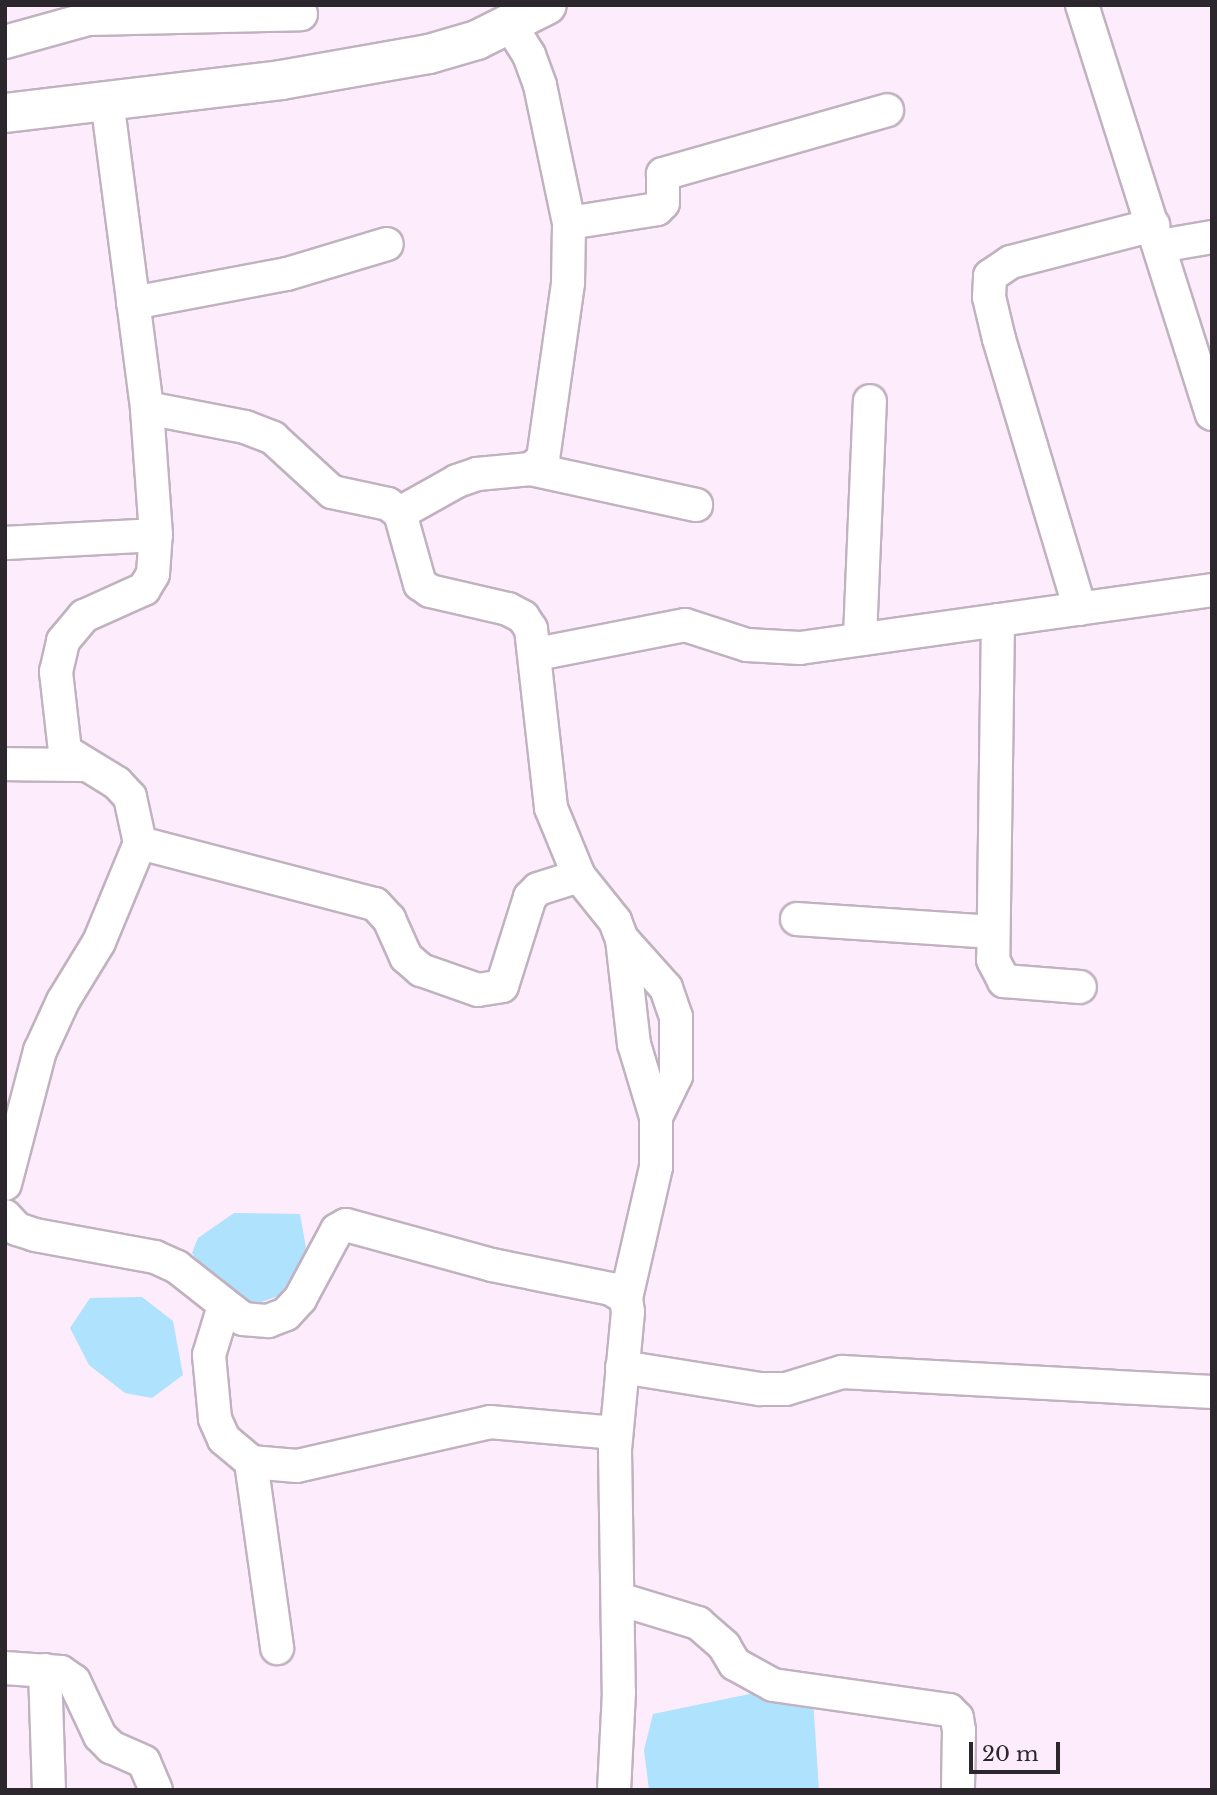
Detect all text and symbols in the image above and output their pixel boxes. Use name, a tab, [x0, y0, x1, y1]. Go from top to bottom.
scale bar	[972, 1728, 1063, 1772]
text: 20 m	[982, 1741, 1039, 1767]

